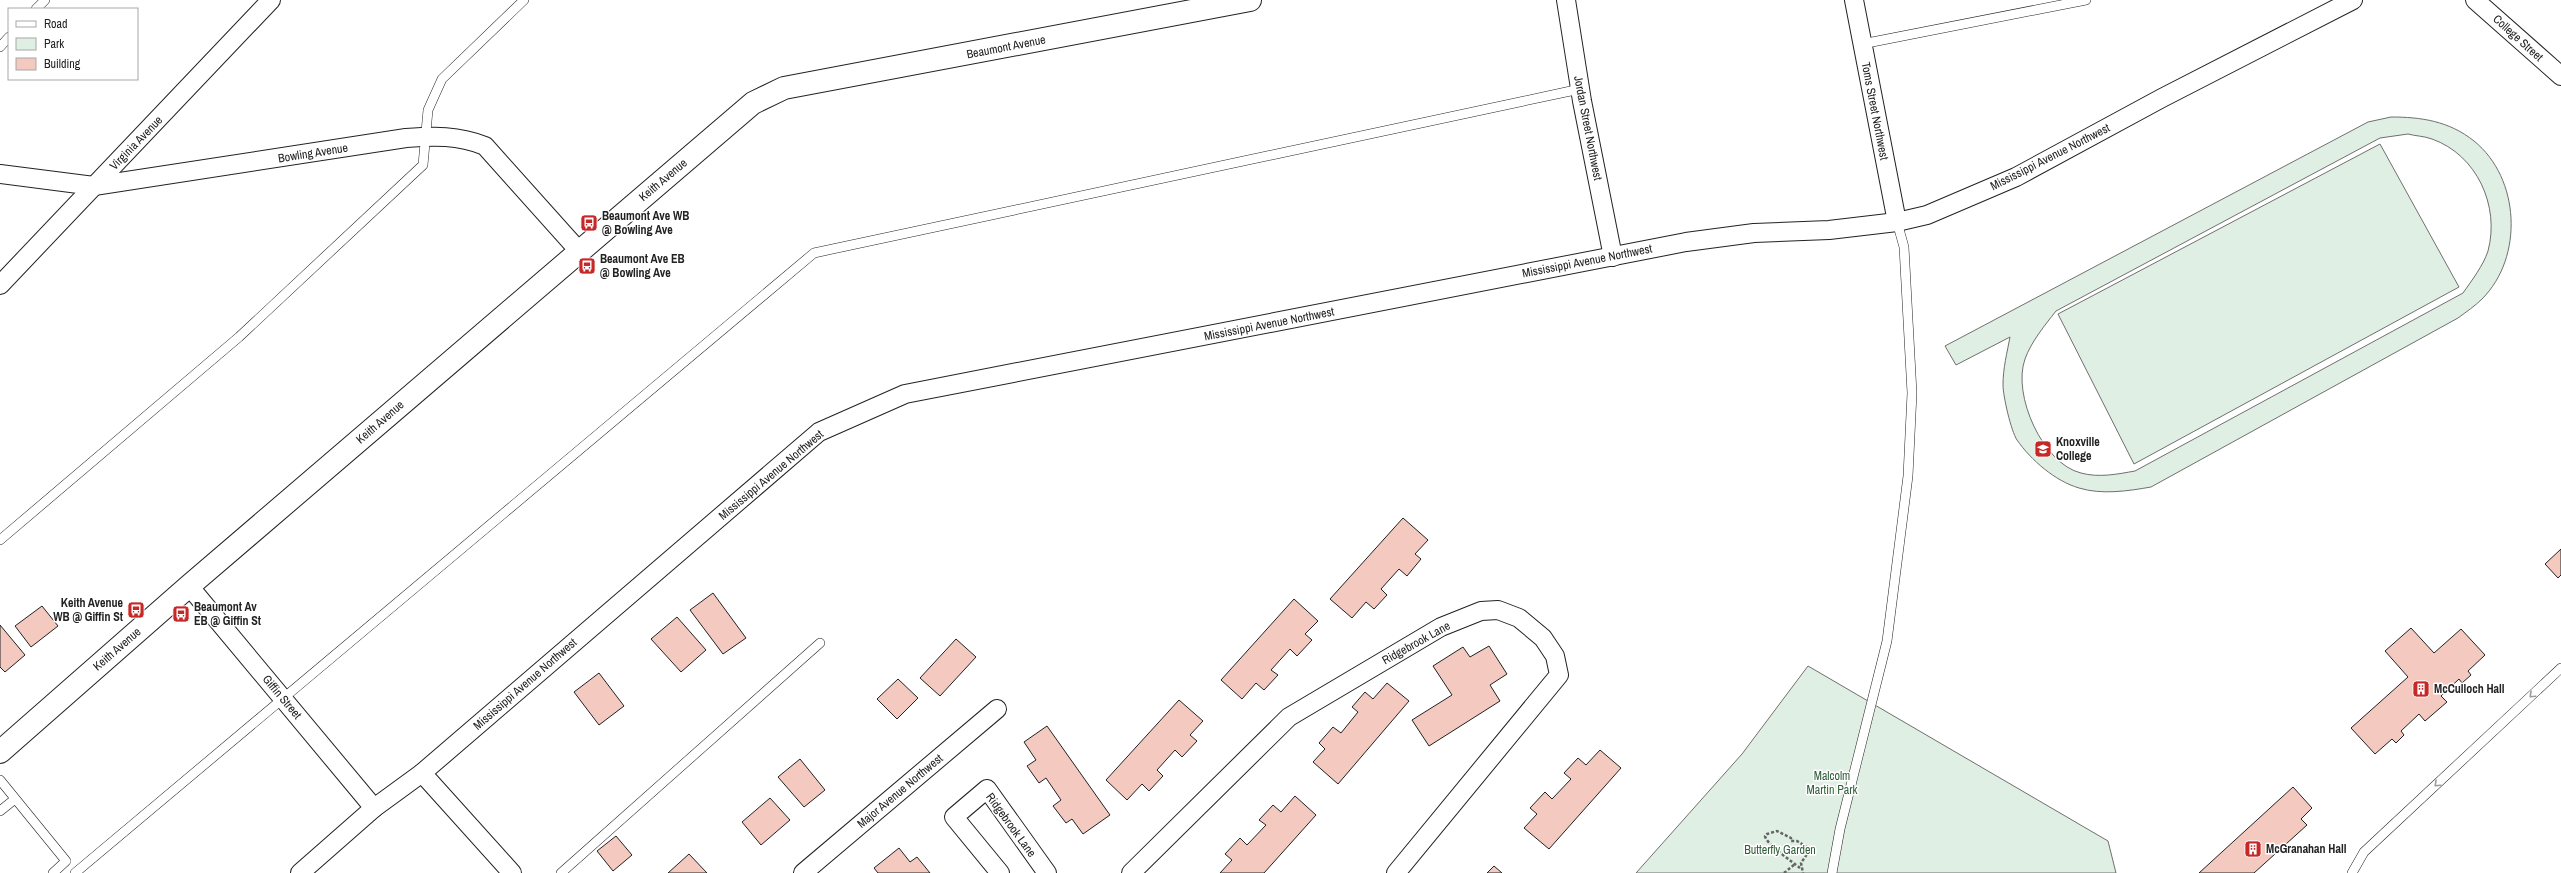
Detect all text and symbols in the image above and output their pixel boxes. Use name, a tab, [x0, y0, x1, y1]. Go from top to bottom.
legend	[8, 8, 138, 80]
street label: College Street	[2489, 11, 2547, 65]
text: Road	[44, 16, 68, 32]
street label: Beaumont Avenue	[965, 31, 1047, 63]
text: Park	[44, 36, 64, 52]
text: Building	[44, 56, 81, 72]
street label: Toms Street Northwest	[1858, 61, 1892, 162]
street label: Jordan Street Northwest	[1570, 74, 1606, 182]
street label: Virginia Avenue	[106, 112, 166, 174]
street label: Mississippi Avenue Northwest	[1987, 120, 2113, 194]
street label: Bowling Avenue	[277, 140, 349, 166]
street label: Keith Avenue	[635, 155, 691, 205]
place label: Beaumont Ave WB @ Bowling Ave	[602, 208, 689, 238]
bus stop icon: Beaumont Ave WB @ Bowling Ave	[579, 213, 599, 233]
street label: Mississippi Avenue Northwest	[1521, 240, 1654, 281]
place label: Beaumont Ave EB @ Bowling Ave	[600, 251, 685, 281]
bus stop icon: Beaumont Ave EB @ Bowling Ave	[577, 256, 597, 276]
street label: Mississippi Avenue Northwest	[1203, 303, 1336, 344]
street label: Keith Avenue	[353, 397, 407, 447]
street label: Mississippi Avenue Northwest	[715, 426, 827, 524]
place label: Knoxville College	[2056, 434, 2100, 464]
school or university icon: Knoxville College	[2033, 439, 2053, 459]
place label: Keith Avenue WB @ Giffin St	[53, 595, 124, 625]
place label: Beaumont Av EB @ Giffin St	[194, 599, 262, 629]
bus stop icon: Keith Avenue WB @ Giffin St	[126, 600, 146, 620]
bus stop icon: Beaumont Av EB @ Giffin St	[171, 604, 191, 624]
street label: Ridgebrook Lane	[1379, 618, 1453, 668]
street label: Keith Avenue	[90, 624, 144, 674]
street label: Mississippi Avenue Northwest	[470, 634, 580, 733]
street label: Giffin Street	[259, 672, 305, 723]
building icon: McCulloch Hall	[2411, 679, 2431, 699]
place label: McCulloch Hall	[2434, 681, 2505, 697]
one-way arrow	[2530, 690, 2537, 697]
street label: Major Avenue Northwest	[854, 750, 946, 832]
park label: Malcolm Martin Park	[1807, 768, 1858, 798]
one-way arrow	[2435, 779, 2442, 786]
street label: Ridgebrook Lane	[982, 790, 1040, 860]
building icon: McGranahan Hall	[2243, 839, 2263, 859]
place label: McGranahan Hall	[2266, 841, 2347, 857]
park label: Butterfly Garden	[1744, 842, 1816, 858]

